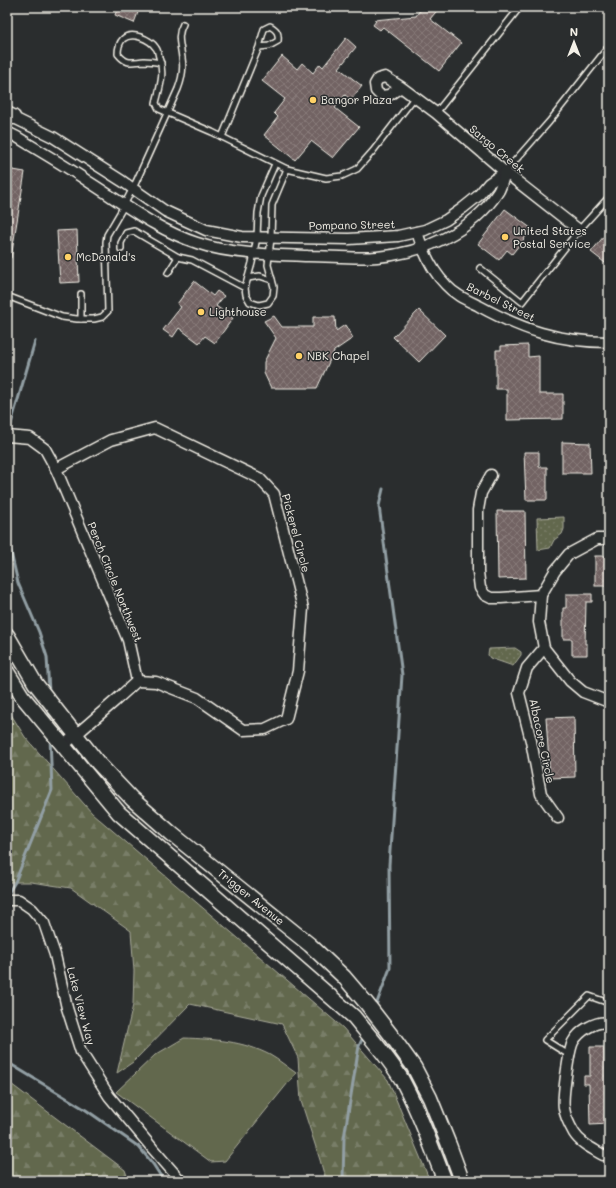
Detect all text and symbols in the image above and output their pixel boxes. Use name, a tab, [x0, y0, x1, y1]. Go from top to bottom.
north arrow	[554, 22, 594, 62]
text: N	[570, 24, 578, 39]
place label: Bangor Plaza	[321, 92, 392, 107]
marker: Bangor Plaza	[308, 95, 318, 105]
street label: Sargo Creek	[467, 121, 528, 176]
street label: Pompano Street	[308, 216, 396, 233]
place label: United States Postal Service	[513, 223, 591, 251]
marker: United States Postal Service	[500, 232, 510, 242]
place label: McDonald's	[76, 249, 136, 264]
marker: McDonald's	[63, 252, 73, 262]
street label: Barbel Street	[465, 279, 538, 325]
place label: Lighthouse	[209, 304, 267, 319]
marker: Lighthouse	[196, 307, 206, 317]
place label: NBK Chapel	[307, 348, 369, 363]
marker: NBK Chapel	[294, 351, 304, 361]
street label: Pickerel Circle	[279, 492, 314, 574]
street label: Perch Circle Northwest	[84, 520, 147, 644]
street label: Albacore Circle	[526, 697, 559, 785]
street label: Trigger Avenue	[215, 865, 288, 928]
street label: Lake View Way	[64, 965, 99, 1047]

